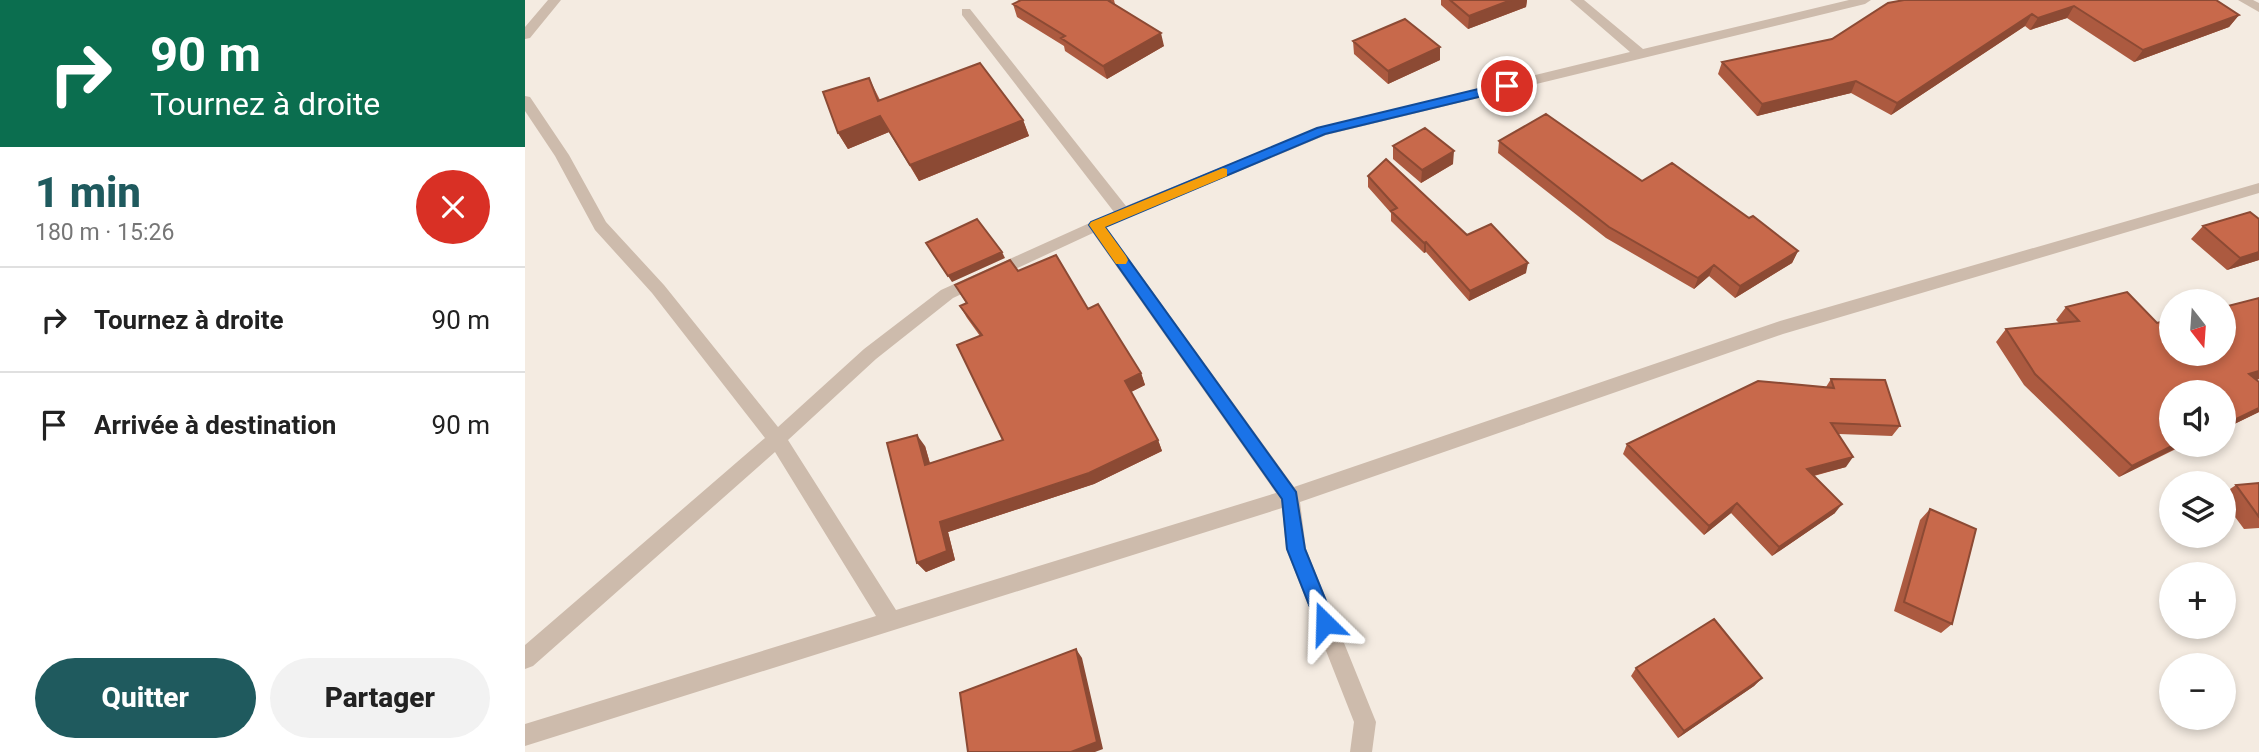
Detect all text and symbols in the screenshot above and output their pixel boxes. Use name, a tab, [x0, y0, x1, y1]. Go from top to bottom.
text: 90 m	[150, 26, 261, 83]
icon: right	[35, 28, 126, 119]
pin	[1477, 56, 1537, 116]
icon: arrive	[1488, 67, 1526, 105]
text: Tournez à droite	[150, 85, 380, 123]
text: 1 min	[35, 168, 141, 217]
button: close	[416, 170, 490, 244]
text: 180 m · 15:26	[35, 219, 174, 246]
north arrow	[2159, 289, 2237, 366]
map controls	[2159, 289, 2236, 730]
icon: right	[35, 301, 73, 339]
text: Tournez à droite	[94, 305, 284, 335]
text: 90 m	[432, 305, 490, 335]
button: sound	[2159, 380, 2236, 457]
icon: arrive	[35, 406, 73, 444]
text: Arrivée à destination	[94, 410, 336, 440]
text: 90 m	[432, 410, 490, 440]
button: layers	[2159, 471, 2236, 548]
button: +	[2159, 562, 2236, 639]
position arrow	[1288, 586, 1362, 660]
button: −	[2159, 653, 2236, 730]
button: Quitter	[35, 658, 256, 738]
button: Partager	[270, 658, 490, 738]

